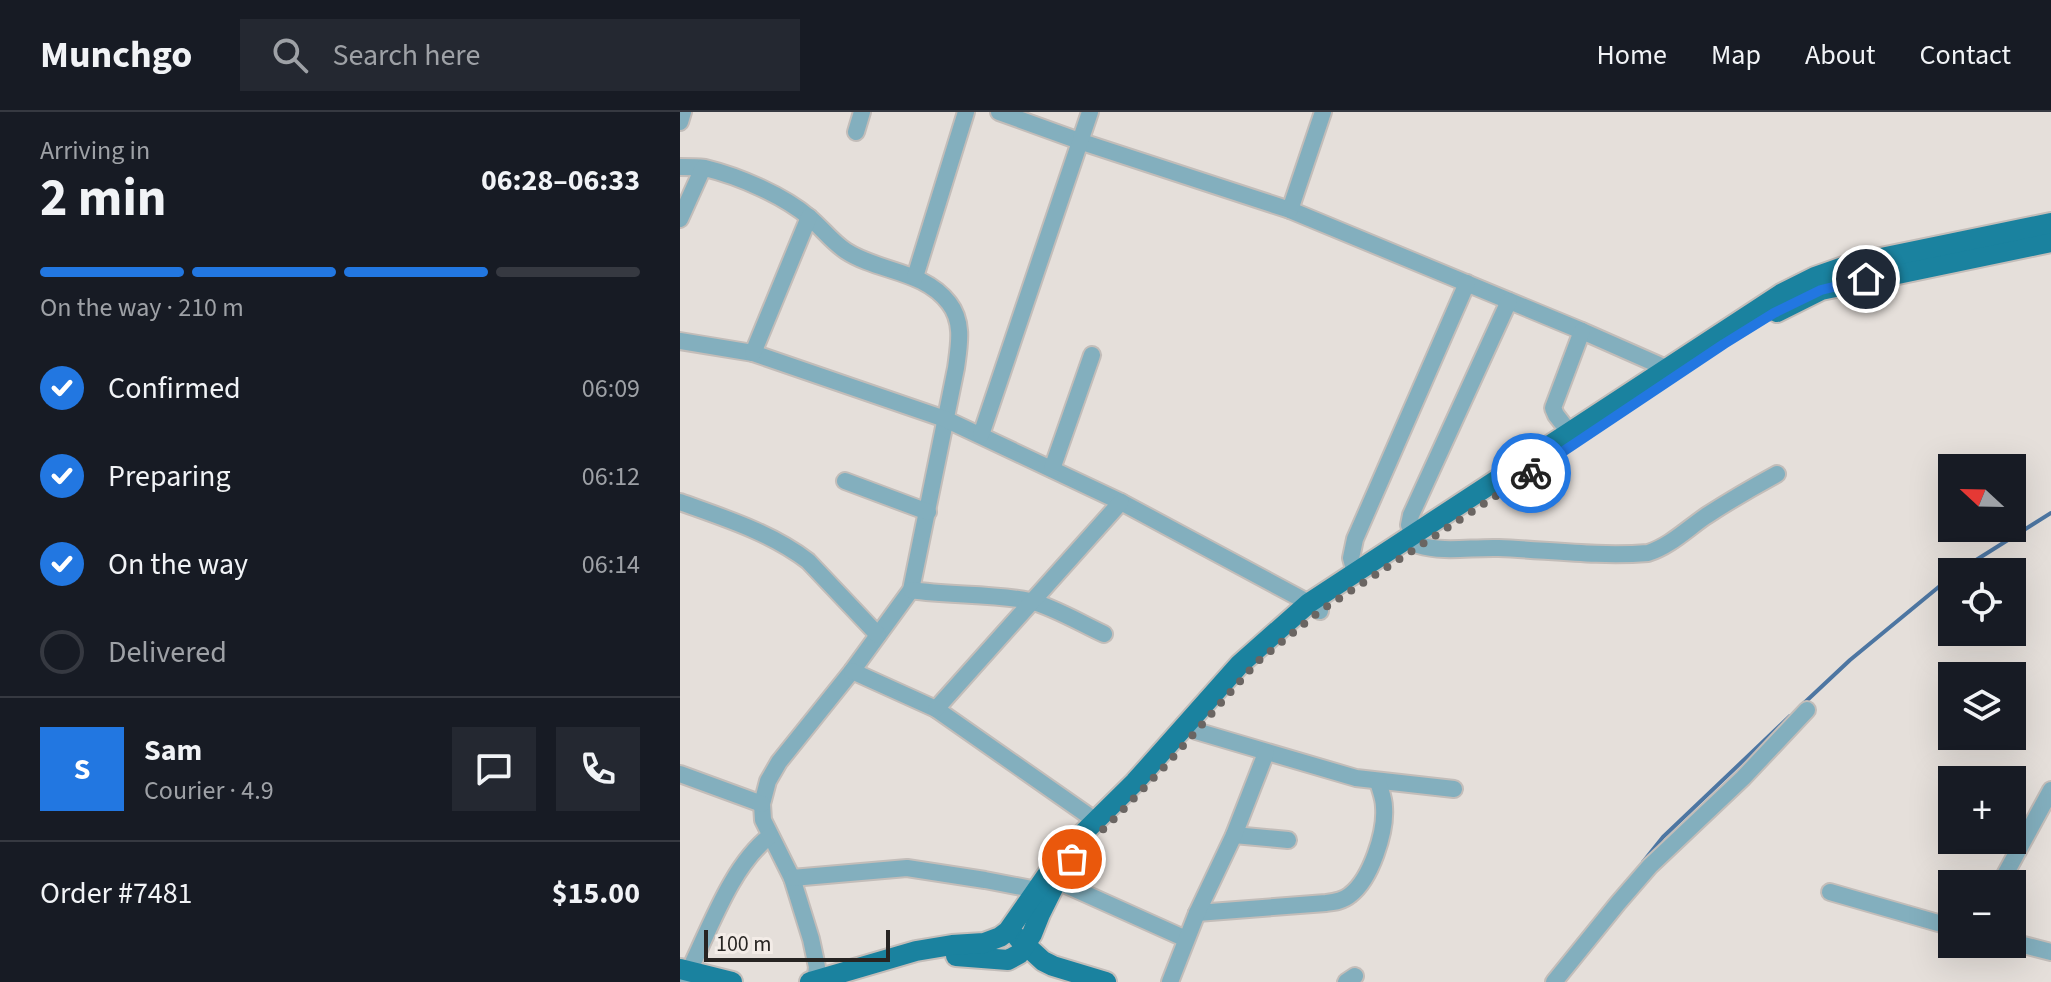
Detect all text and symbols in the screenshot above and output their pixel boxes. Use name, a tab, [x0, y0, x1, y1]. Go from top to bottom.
search box	[240, 19, 800, 91]
text: Munchgo	[40, 28, 192, 82]
icon: search	[268, 33, 312, 77]
text: Search here	[332, 34, 480, 77]
text: Home	[1596, 35, 1667, 75]
text: Map	[1711, 35, 1761, 75]
text: About	[1805, 35, 1876, 75]
text: Contact	[1920, 35, 2011, 75]
text: Arriving in	[40, 132, 150, 169]
text: 06:28–06:33	[481, 159, 640, 202]
text: 2 min	[40, 162, 167, 236]
pin	[1832, 245, 1900, 313]
icon: home	[1844, 257, 1888, 301]
text: On the way · 210 m	[40, 289, 244, 326]
icon: check	[40, 366, 84, 410]
text: Confirmed	[108, 367, 241, 410]
text: 06:09	[582, 370, 640, 407]
courier	[1491, 433, 1571, 513]
icon: bike	[1509, 451, 1553, 495]
icon: check	[40, 454, 84, 498]
north arrow	[1938, 454, 2026, 542]
map controls	[1938, 454, 2026, 958]
text: Preparing	[108, 455, 231, 498]
text: 06:12	[582, 458, 640, 495]
icon: check	[40, 542, 84, 586]
text: On the way	[108, 543, 248, 586]
text: 06:14	[582, 546, 640, 583]
button: locate	[1938, 558, 2026, 646]
text: Delivered	[108, 631, 227, 674]
button: layers	[1938, 662, 2026, 750]
button: chat	[452, 727, 536, 811]
button: phone	[556, 727, 640, 811]
text: Sam	[144, 729, 202, 772]
text: S	[74, 748, 90, 791]
button: +	[1938, 766, 2026, 854]
text: Courier · 4.9	[144, 772, 274, 809]
pin	[1038, 825, 1106, 893]
icon: bag	[1050, 837, 1094, 881]
button: −	[1938, 870, 2026, 958]
text: Order #7481	[40, 872, 193, 915]
text: $15.00	[552, 872, 640, 915]
scale bar	[704, 926, 890, 962]
text: 100 m	[716, 928, 771, 960]

